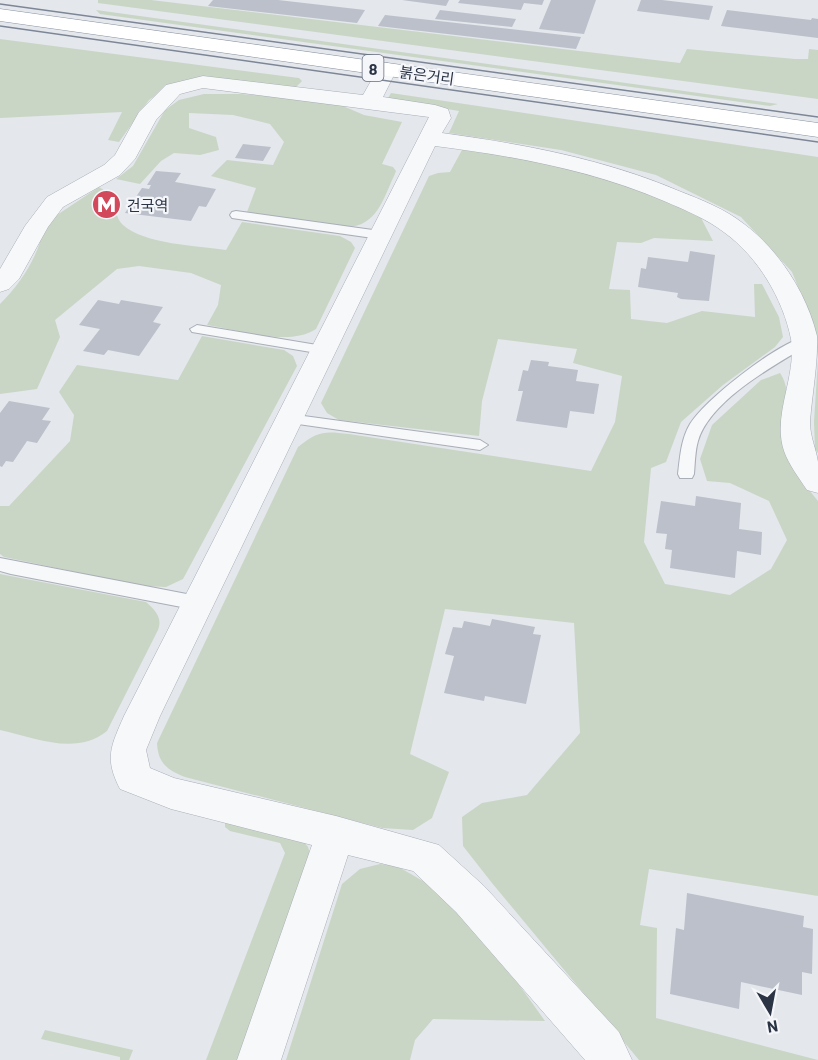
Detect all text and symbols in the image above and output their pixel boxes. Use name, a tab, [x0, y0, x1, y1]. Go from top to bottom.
road number: 8	[362, 55, 384, 81]
street label: 붉은거리	[398, 62, 456, 88]
metro station icon: 건국역	[90, 189, 122, 221]
place label: 건국역	[127, 196, 168, 214]
north arrow	[740, 982, 800, 1042]
text: N	[766, 1017, 780, 1038]

